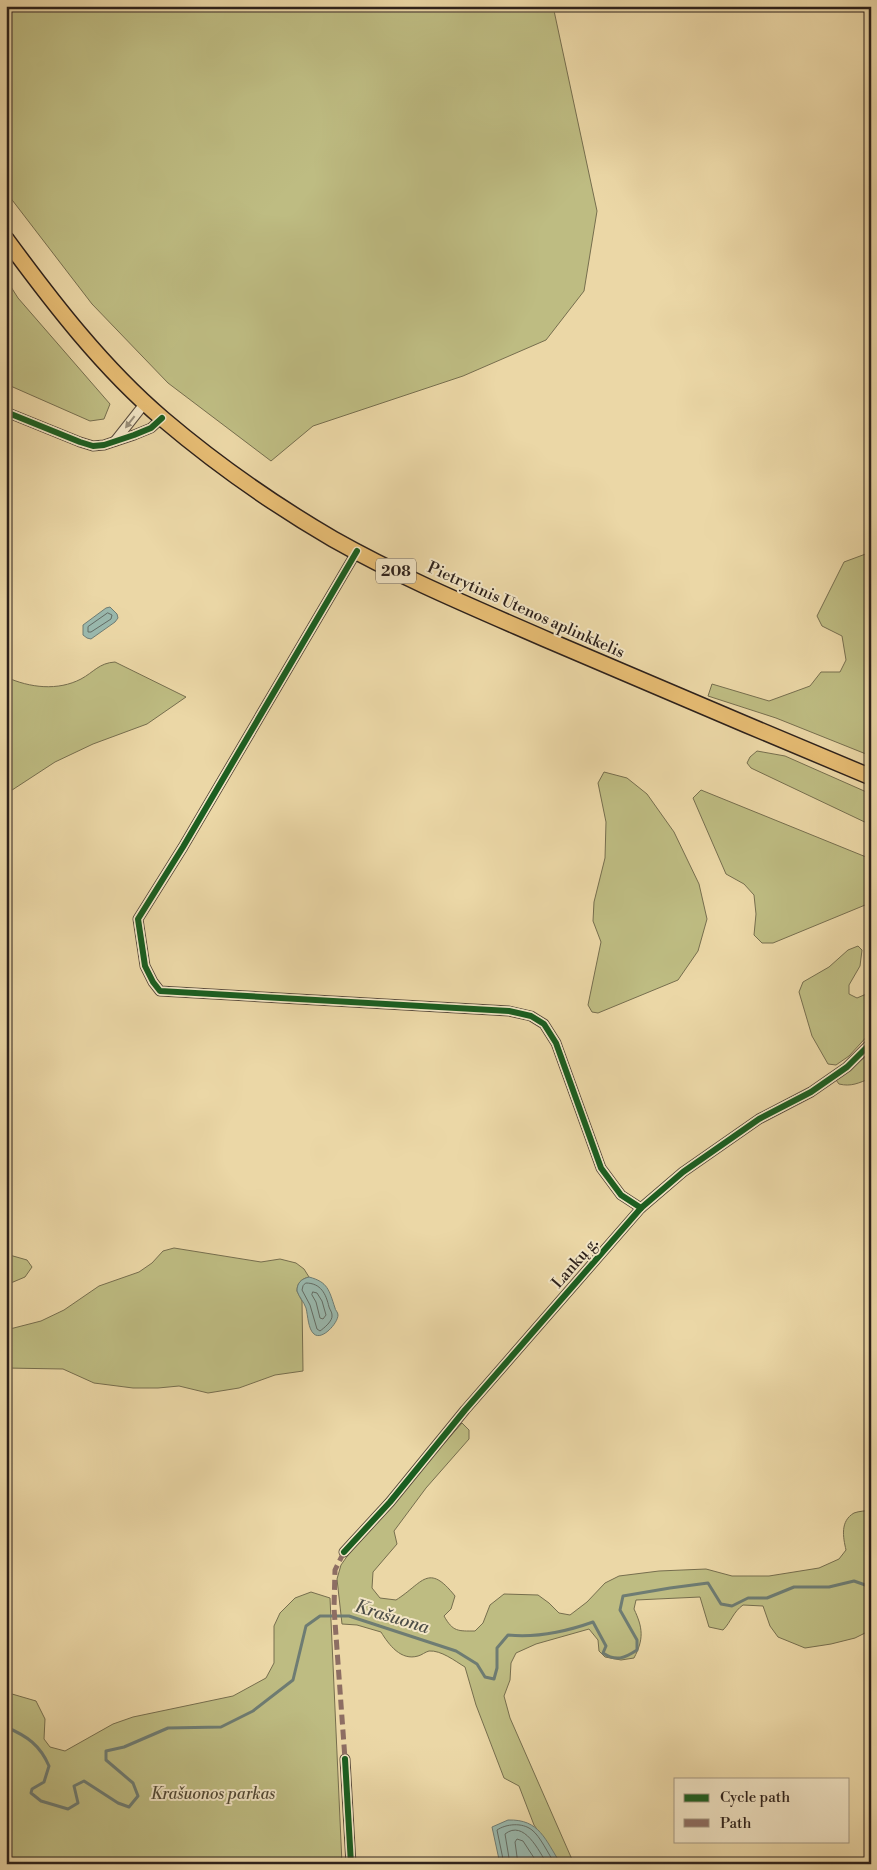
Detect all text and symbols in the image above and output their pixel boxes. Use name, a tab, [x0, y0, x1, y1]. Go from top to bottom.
one-way arrow	[124, 415, 135, 428]
street label: Pietrytinis Utenos aplinkkelis	[424, 557, 628, 663]
road number: 208	[376, 558, 416, 584]
street label: Lankų g.	[547, 1233, 603, 1293]
water label: Krašuona	[352, 1595, 433, 1640]
legend	[674, 1778, 850, 1842]
park label: Krašuonos parkas	[151, 1784, 275, 1804]
text: Cycle path	[720, 1788, 790, 1807]
text: Path	[720, 1814, 752, 1833]

